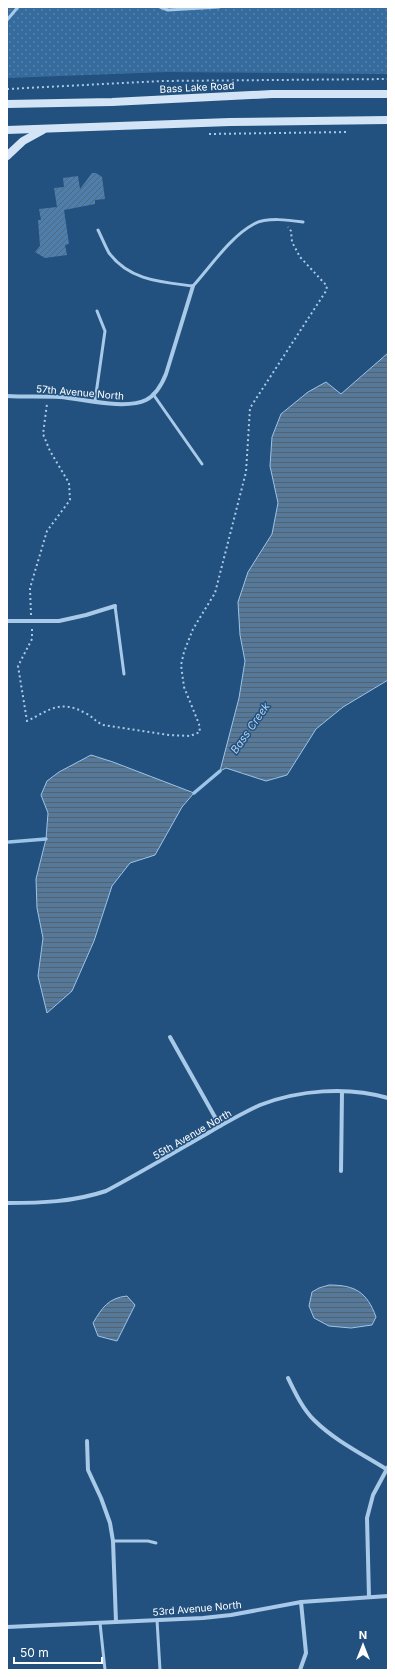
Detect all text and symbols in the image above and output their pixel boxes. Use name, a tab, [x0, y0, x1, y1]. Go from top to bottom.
street label: Bass Lake Road	[159, 79, 235, 95]
street label: 57th Avenue North	[35, 382, 125, 402]
water label: Bass Creek	[227, 699, 273, 756]
street label: 55th Avenue North	[151, 1107, 233, 1161]
street label: 53rd Avenue North	[152, 1598, 242, 1618]
north arrow	[343, 1625, 383, 1665]
text: N	[359, 1628, 367, 1642]
scale bar	[14, 1639, 102, 1665]
text: 50 m	[20, 1645, 49, 1660]

